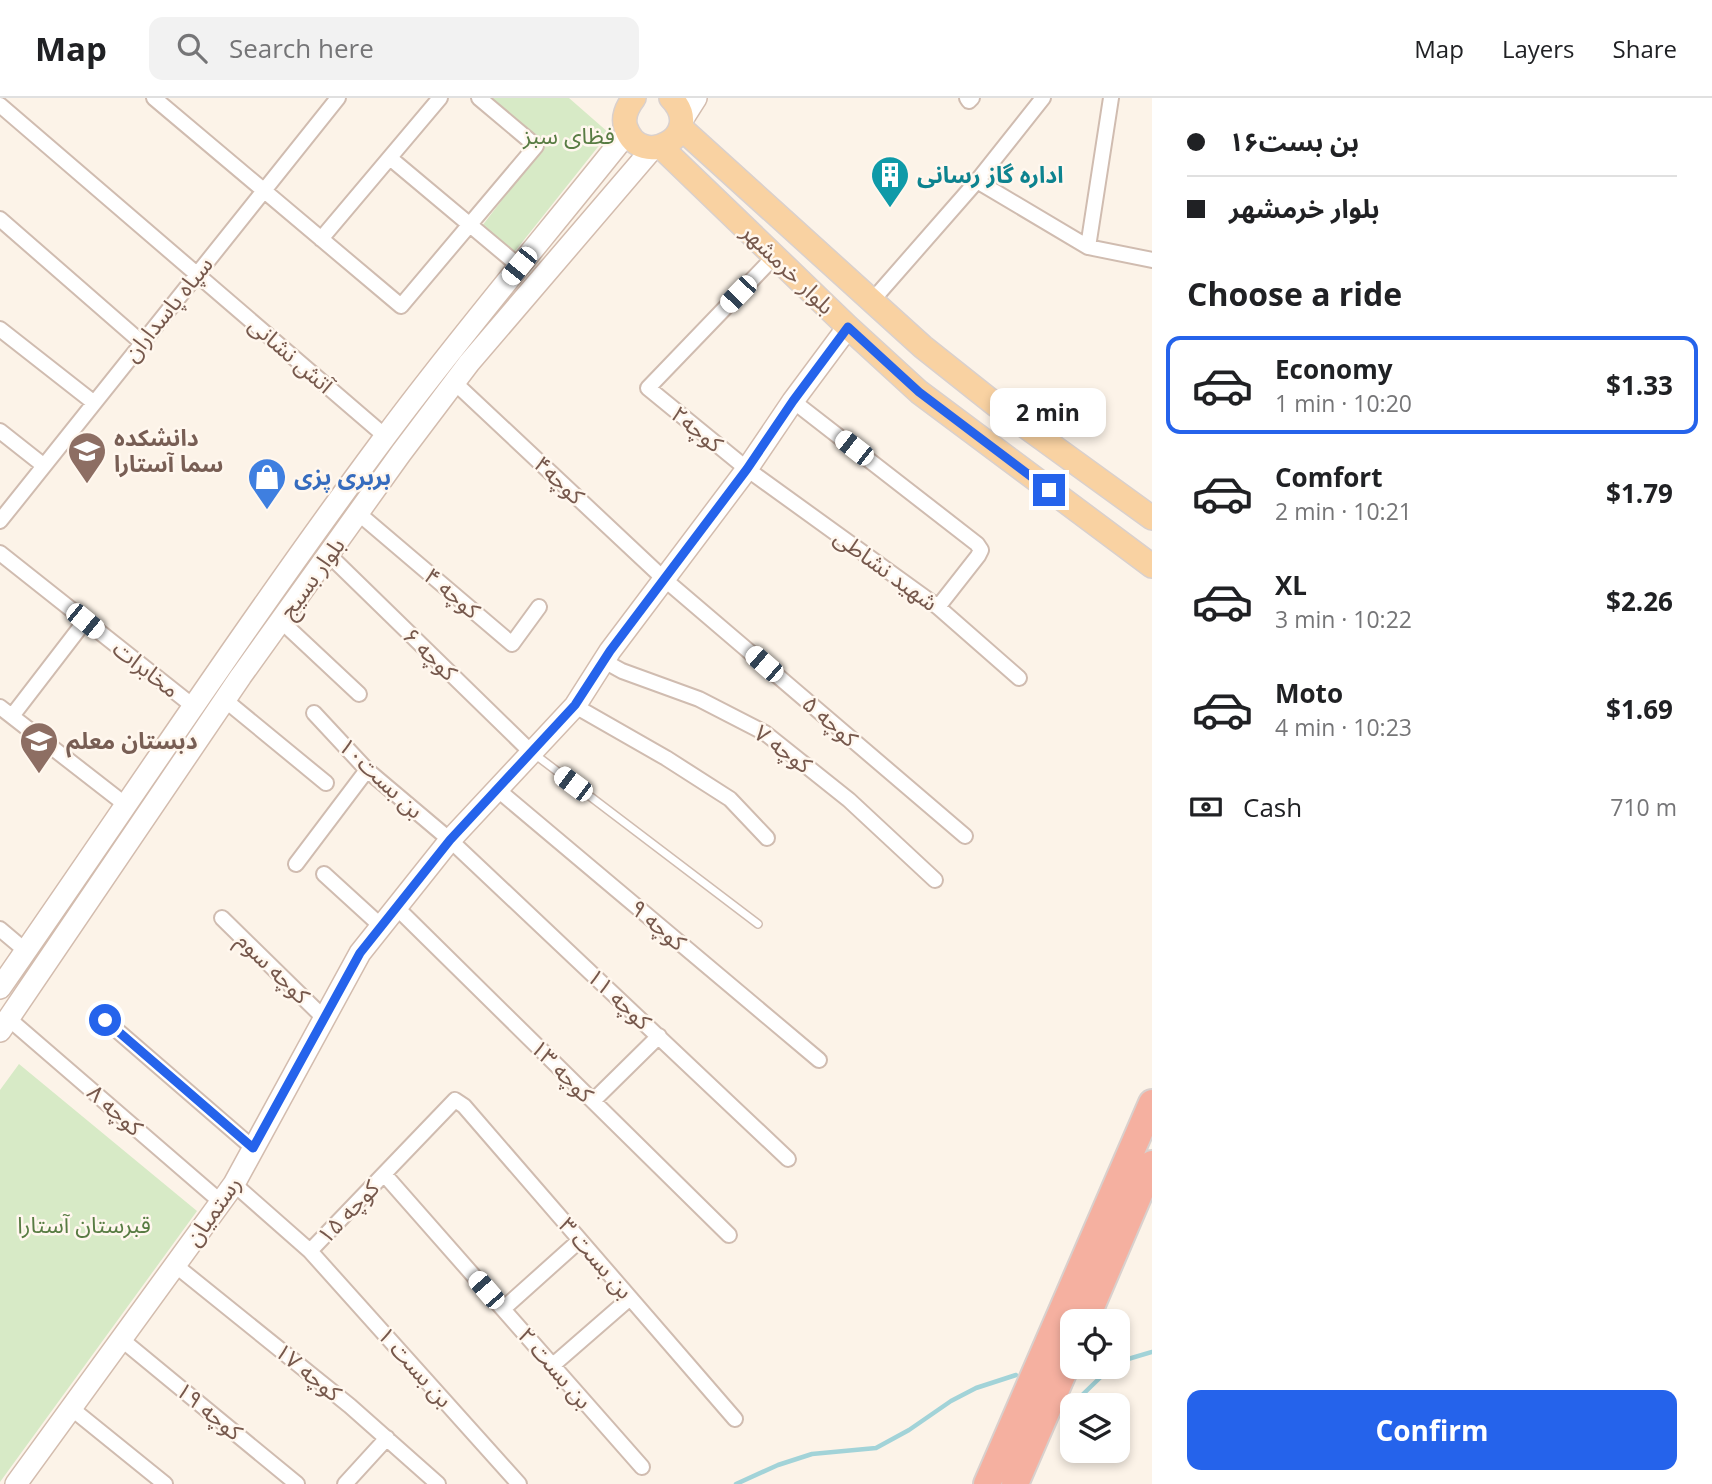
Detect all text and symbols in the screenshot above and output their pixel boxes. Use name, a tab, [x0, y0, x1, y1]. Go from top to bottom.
search box	[149, 17, 639, 80]
text: Map	[35, 26, 107, 71]
icon: search	[173, 29, 211, 67]
text: Search here	[229, 30, 374, 66]
text: Map	[1414, 32, 1464, 65]
text: Layers	[1502, 32, 1575, 65]
text: Share	[1613, 32, 1677, 65]
park label: فظای سبز	[522, 119, 615, 151]
text: بن بست۱۶	[1229, 123, 1359, 159]
building icon: اداره گاز رسانی	[869, 154, 911, 209]
place label: اداره گاز رسانی	[917, 158, 1063, 190]
text: بلوار خرمشهر	[1229, 190, 1379, 226]
street label: بلوار خرمشهر	[734, 215, 842, 321]
car	[498, 243, 541, 289]
street label: سپاه پاسداران	[115, 249, 220, 368]
car	[716, 272, 761, 316]
text: Choose a ride	[1187, 272, 1402, 315]
street label: آتش نشانی	[242, 308, 342, 401]
text: Economy	[1275, 351, 1393, 387]
icon: car	[1191, 354, 1254, 417]
text: $1.33	[1606, 367, 1673, 403]
text: 1 min · 10:20	[1275, 387, 1412, 419]
callout: 2 min	[991, 388, 1107, 438]
text: 2 min	[1016, 396, 1080, 428]
street label: کوچه۲	[665, 397, 731, 459]
place label: دانشکده سما آستارا	[114, 421, 223, 479]
car	[831, 427, 878, 469]
school or university icon: دانشکده سما آستارا	[66, 430, 108, 485]
street label: کوچه۴	[527, 448, 592, 511]
shop icon: بربری پزی	[246, 456, 288, 511]
text: Comfort	[1275, 459, 1382, 495]
place label: بربری پزی	[294, 460, 391, 493]
icon: car	[1191, 462, 1254, 525]
route end	[1033, 474, 1065, 506]
text: $1.79	[1606, 475, 1673, 511]
text: 2 min · 10:21	[1275, 495, 1412, 527]
street label: شهید نشاطی	[828, 521, 945, 618]
street label: بلوار بسیج	[271, 530, 353, 626]
street label: کوچه ۴	[418, 559, 488, 626]
text: XL	[1275, 567, 1307, 603]
icon: car	[1191, 570, 1254, 633]
text: $2.26	[1606, 583, 1673, 619]
car	[63, 600, 108, 642]
text: 3 min · 10:22	[1275, 603, 1412, 635]
street label: کوچه ۶	[396, 619, 465, 687]
street label: مخابرات	[107, 632, 187, 704]
car	[742, 642, 787, 686]
text: Moto	[1275, 675, 1343, 711]
icon: car	[1191, 678, 1254, 741]
street label: کوچه ۵	[796, 687, 866, 754]
text: $1.69	[1606, 691, 1673, 727]
text: 4 min · 10:23	[1275, 711, 1412, 743]
street label: کوچه ۷	[748, 716, 819, 780]
school or university icon: دبستان معلم	[18, 720, 60, 775]
place label: دبستان معلم	[66, 724, 198, 758]
street label: بن بست۱۰	[332, 729, 431, 825]
car	[550, 763, 597, 805]
icon: cash	[1187, 788, 1225, 826]
text: Cash	[1243, 789, 1302, 825]
text: 710 m	[1610, 791, 1677, 823]
street label: کوچه ۹	[624, 891, 694, 958]
street label: کوچه سوم	[228, 924, 318, 1013]
street label: کوچه ۱۱	[580, 960, 659, 1037]
route start	[89, 1004, 121, 1036]
street label: کوچه ۱۳	[524, 1032, 602, 1109]
street label: کوچه ۸	[81, 1076, 151, 1143]
street label: رستمیان	[177, 1169, 248, 1252]
street label: کوچه ۱۵	[309, 1172, 386, 1250]
park label: قبرستان آستارا	[17, 1208, 151, 1240]
street label: بن بست ۳	[552, 1210, 641, 1305]
car	[465, 1267, 508, 1313]
map controls	[1060, 1309, 1130, 1463]
button: locate	[1060, 1309, 1130, 1379]
street label: بن بست ۱	[371, 1319, 461, 1414]
street label: بن بست ۲	[511, 1320, 600, 1415]
street label: کوچه ۱۷	[268, 1334, 349, 1408]
street label: کوچه ۱۹	[169, 1373, 250, 1447]
button: Confirm	[1187, 1390, 1677, 1470]
button: layers	[1060, 1393, 1130, 1463]

